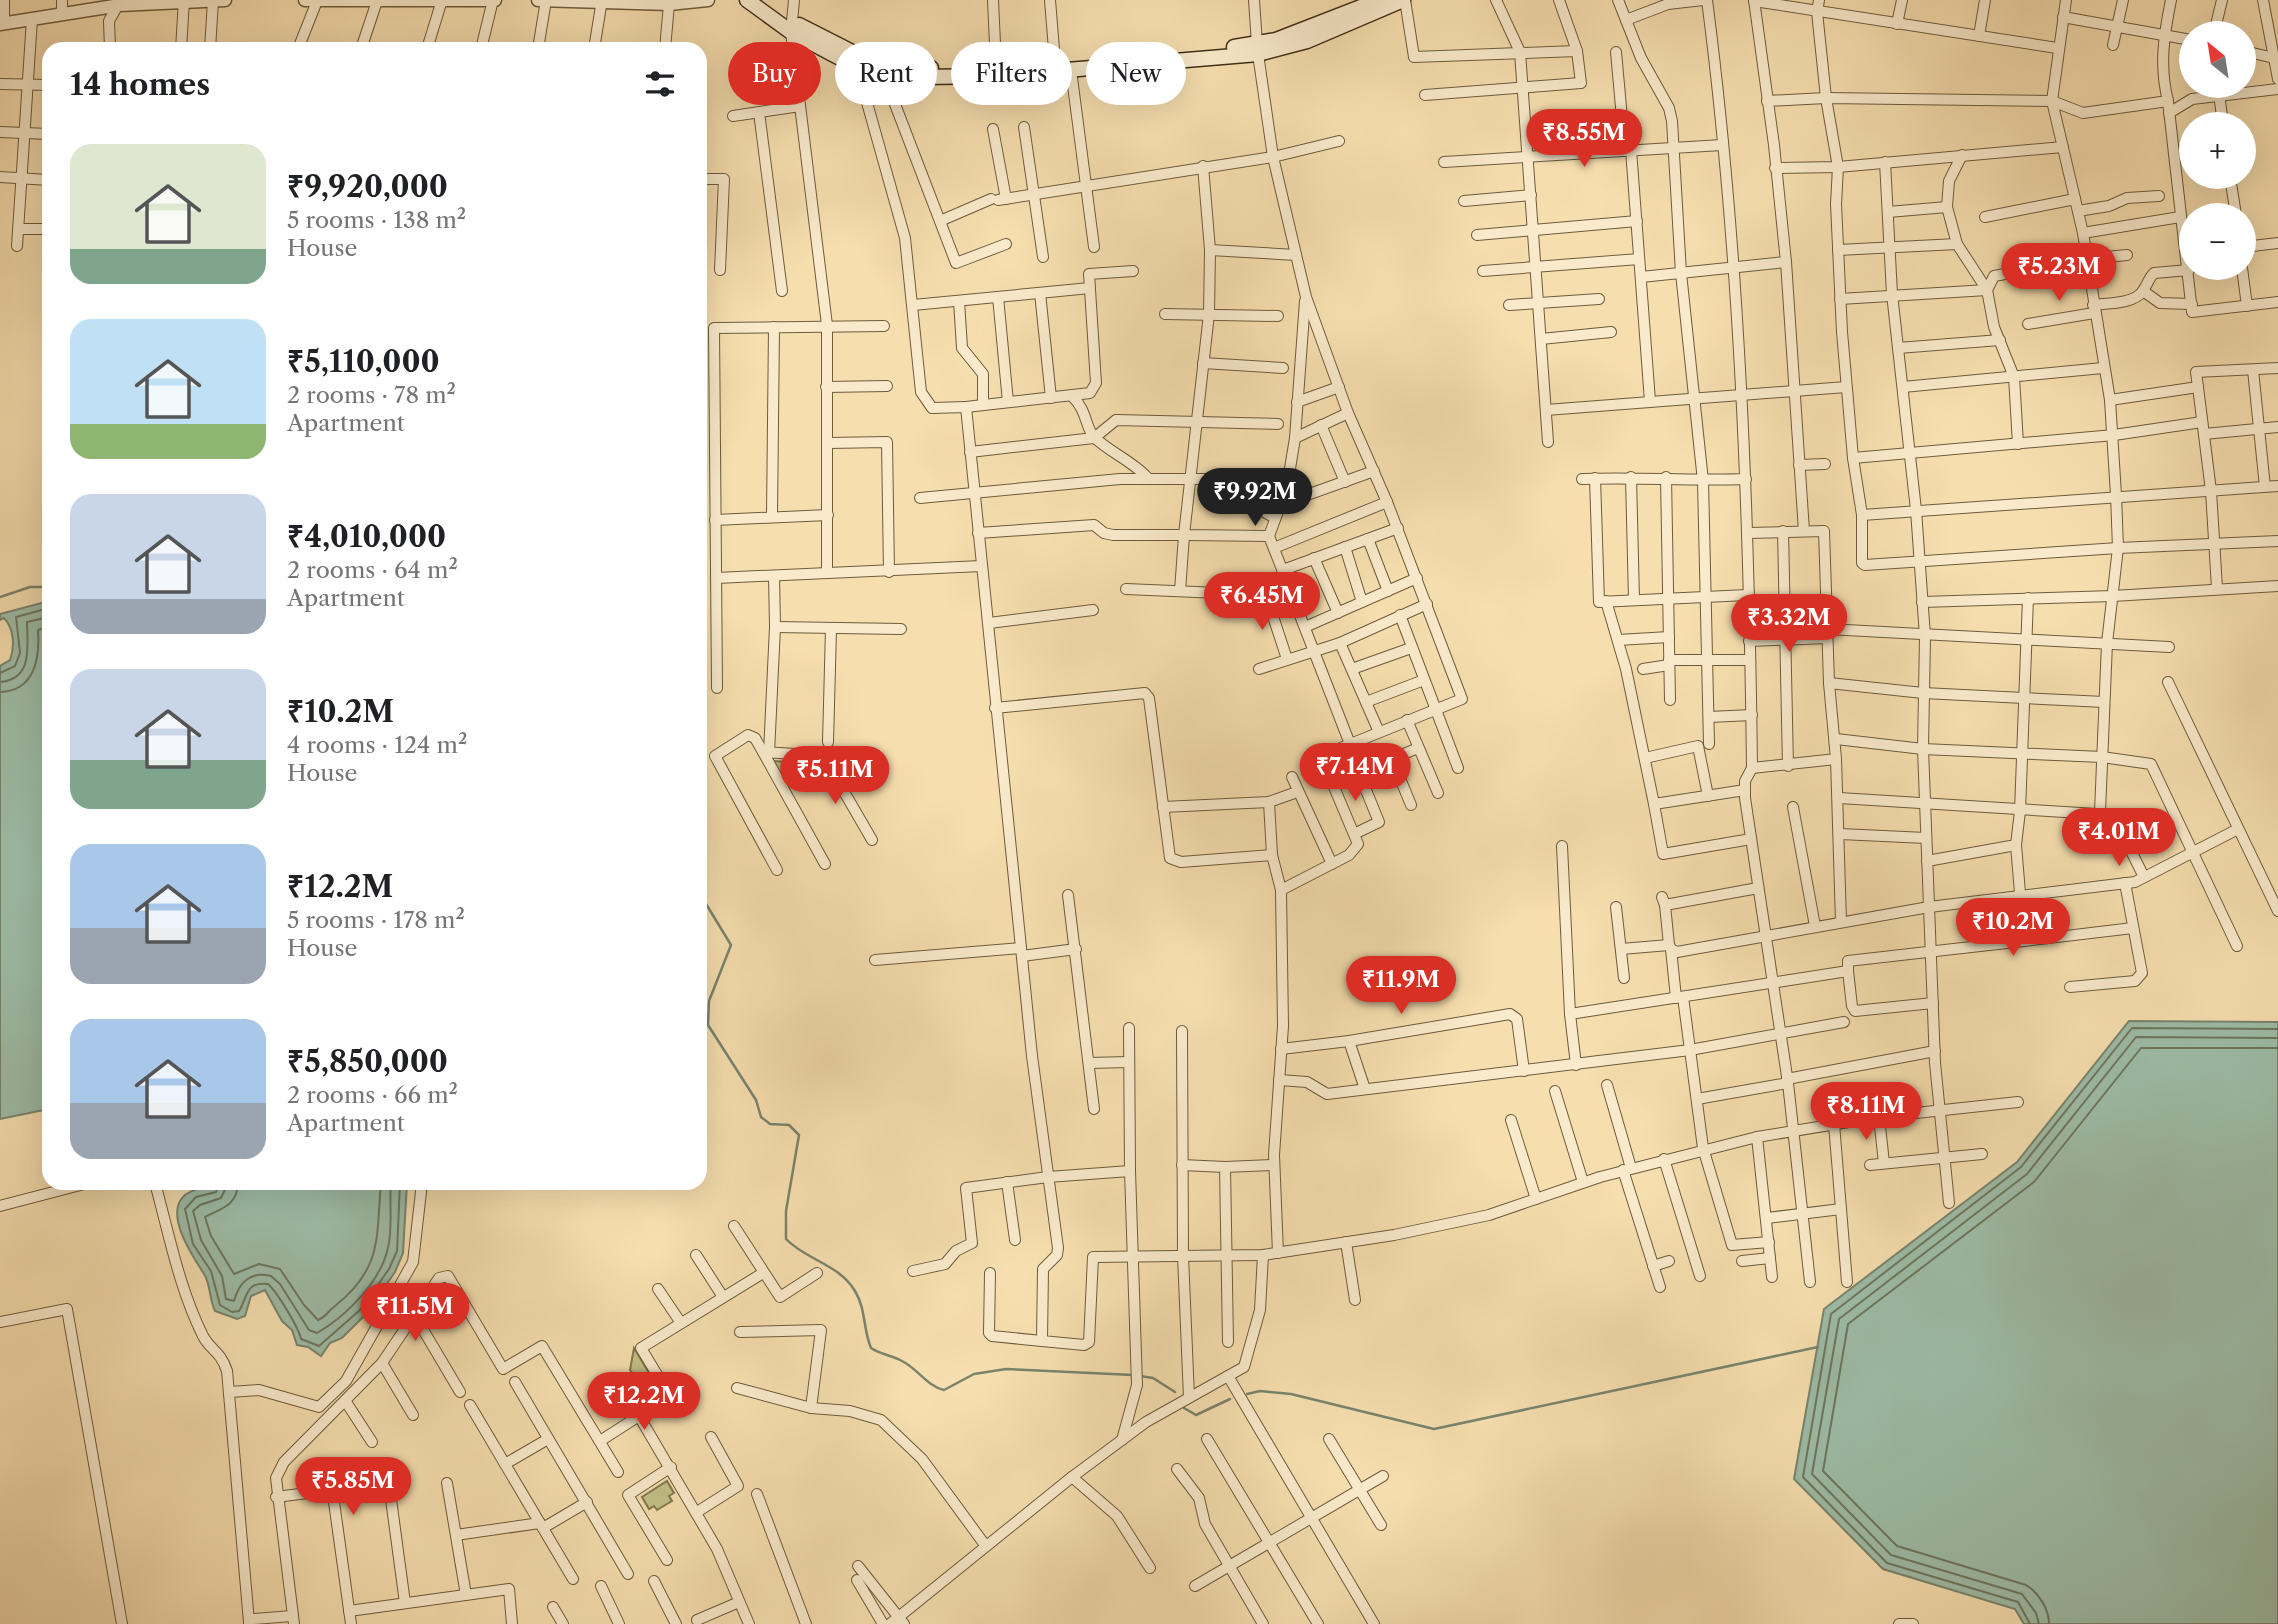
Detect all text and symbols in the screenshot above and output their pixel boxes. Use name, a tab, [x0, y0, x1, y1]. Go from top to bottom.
north arrow	[2179, 21, 2256, 98]
map controls	[2179, 21, 2256, 280]
chip: Buy	[728, 42, 821, 105]
chip: Rent	[835, 42, 937, 105]
chip: Filters	[951, 42, 1072, 105]
chip: New	[1086, 42, 1186, 105]
icon: filters	[641, 65, 679, 103]
text: 14 homes	[70, 66, 210, 103]
pin: ₹8.55M	[1527, 110, 1641, 169]
button: +	[2179, 112, 2256, 189]
text: ₹8.55M	[1542, 118, 1626, 146]
text: ₹9,920,000	[287, 168, 448, 205]
icon: home	[126, 172, 210, 256]
button: −	[2179, 203, 2256, 280]
text: 5 rooms · 138 m²	[287, 206, 466, 234]
text: House	[287, 234, 357, 262]
pin: ₹5.23M	[2002, 244, 2116, 303]
text: ₹5.23M	[2017, 252, 2101, 280]
text: ₹5,110,000	[287, 343, 440, 380]
icon: home	[126, 347, 210, 431]
text: 2 rooms · 78 m²	[287, 381, 456, 409]
text: Apartment	[287, 409, 405, 437]
pin: ₹9.92M	[1198, 468, 1312, 528]
text: ₹9.92M	[1213, 477, 1297, 505]
text: ₹4,010,000	[287, 518, 446, 555]
icon: home	[126, 522, 210, 606]
text: 2 rooms · 64 m²	[287, 556, 458, 584]
pin: ₹6.45M	[1205, 572, 1319, 632]
text: ₹6.45M	[1220, 581, 1304, 609]
text: Apartment	[287, 584, 405, 612]
pin: ₹3.32M	[1732, 594, 1846, 654]
text: ₹3.32M	[1747, 603, 1831, 631]
text: ₹10.2M	[287, 693, 394, 730]
icon: home	[126, 697, 210, 781]
text: 4 rooms · 124 m²	[287, 731, 467, 759]
pin: ₹7.14M	[1298, 744, 1412, 803]
pin: ₹5.11M	[778, 746, 892, 806]
text: ₹7.14M	[1316, 752, 1394, 780]
text: ₹5.11M	[796, 755, 874, 783]
text: House	[287, 759, 357, 787]
pin: ₹4.01M	[2062, 808, 2176, 868]
text: ₹4.01M	[2078, 817, 2160, 845]
text: ₹12.2M	[287, 868, 393, 905]
icon: home	[126, 872, 210, 956]
pin: ₹10.2M	[1956, 898, 2070, 958]
text: 5 rooms · 178 m²	[287, 906, 465, 934]
text: ₹10.2M	[1972, 907, 2054, 935]
text: House	[287, 934, 357, 962]
pin: ₹11.9M	[1344, 956, 1458, 1016]
text: ₹11.9M	[1362, 965, 1440, 993]
text: ₹5,850,000	[287, 1043, 448, 1080]
icon: home	[126, 1047, 210, 1131]
text: 2 rooms · 66 m²	[287, 1081, 458, 1109]
pin: ₹8.11M	[1809, 1082, 1923, 1142]
text: ₹8.11M	[1827, 1091, 1905, 1119]
text: Apartment	[287, 1109, 405, 1137]
pin: ₹11.5M	[358, 1284, 472, 1343]
text: ₹11.5M	[376, 1292, 454, 1320]
pin: ₹12.2M	[587, 1372, 701, 1432]
text: ₹12.2M	[603, 1381, 685, 1409]
pin: ₹5.85M	[296, 1458, 410, 1517]
text: ₹5.85M	[311, 1466, 395, 1494]

